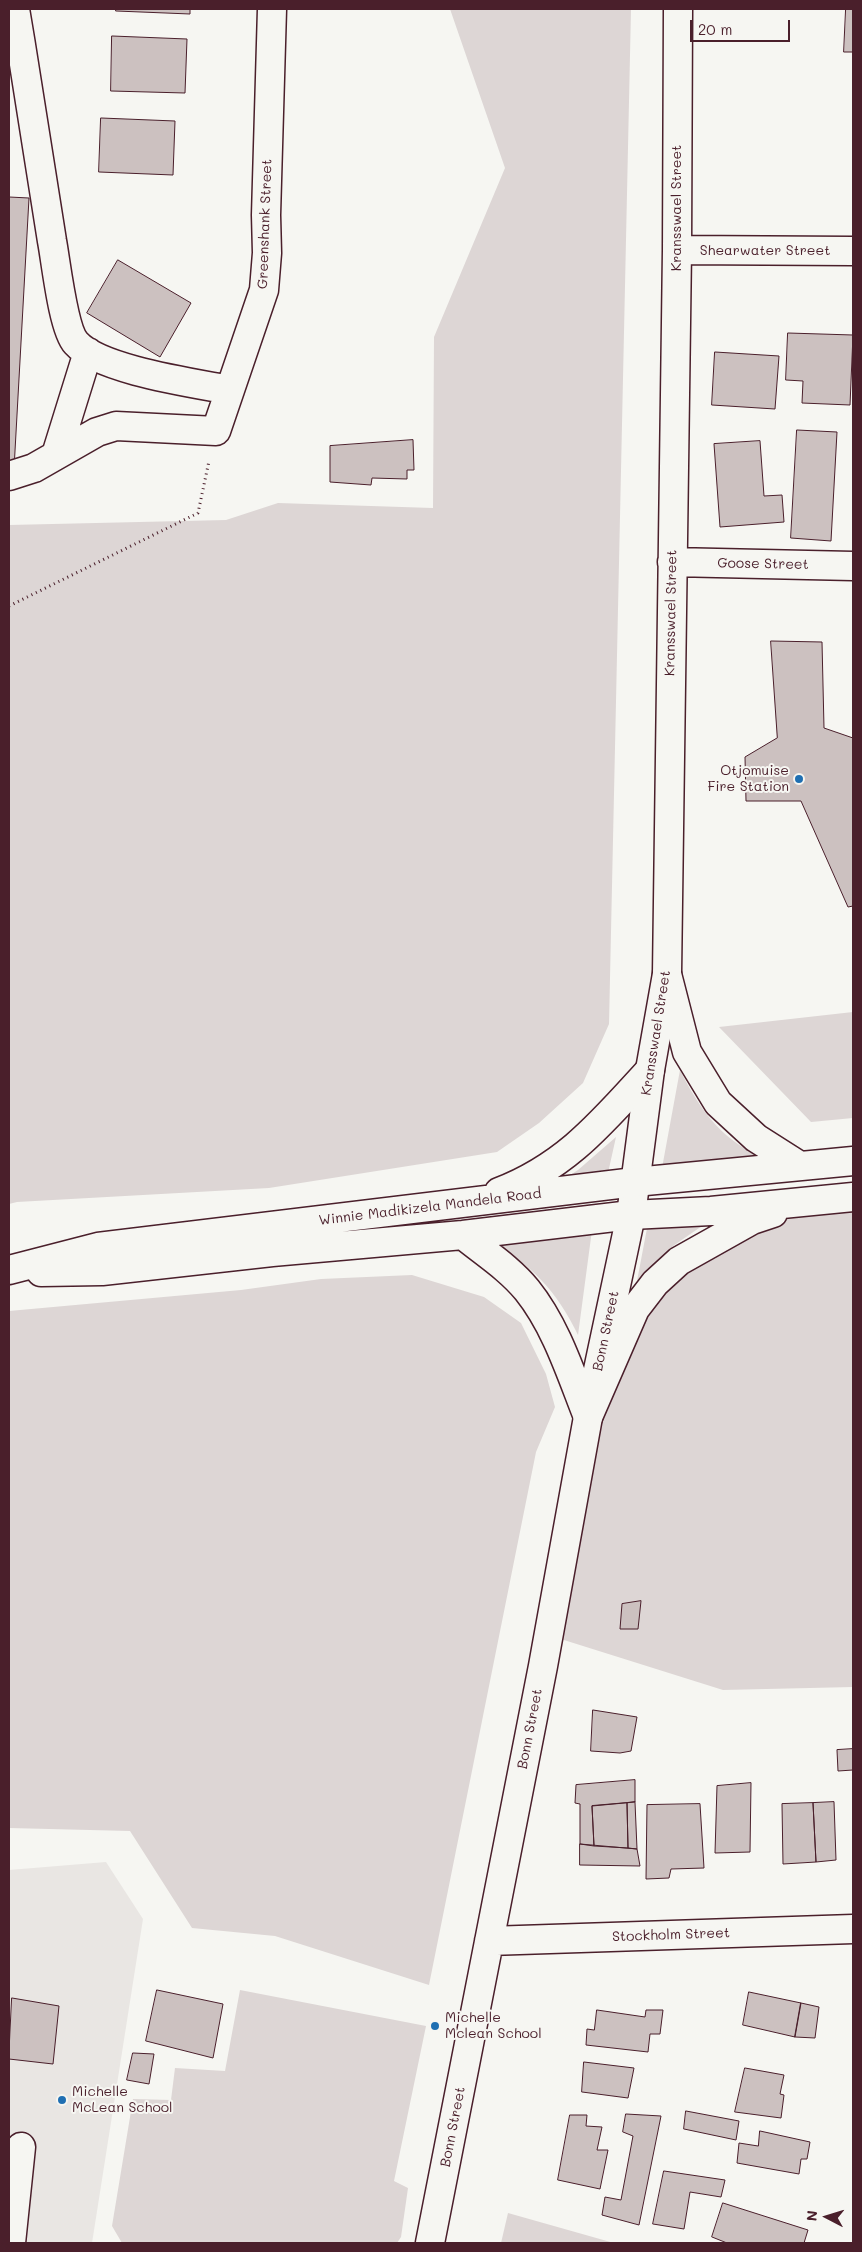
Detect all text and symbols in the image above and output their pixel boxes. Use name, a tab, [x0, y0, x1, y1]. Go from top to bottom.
scale bar	[692, 10, 792, 42]
text: 20 m	[698, 19, 732, 39]
street label: Kransswael Street	[669, 145, 685, 271]
street label: Greenshank Street	[254, 159, 276, 289]
street label: Shearwater Street	[700, 243, 830, 259]
street label: Kransswael Street	[661, 550, 681, 676]
street label: Goose Street	[717, 555, 809, 573]
place label: Otjomuise Fire Station	[707, 763, 789, 796]
marker: Otjomuise Fire Station	[793, 773, 805, 785]
street label: Kransswael Street	[638, 969, 674, 1097]
street label: Winnie Madikizela Mandela Road	[318, 1185, 542, 1229]
street label: Bonn Street	[589, 1289, 623, 1373]
street label: Bonn Street	[514, 1687, 546, 1771]
street label: Stockholm Street	[612, 1925, 730, 1945]
place label: Michelle Mclean School	[445, 2010, 542, 2042]
marker: Michelle Mclean School	[429, 2020, 441, 2032]
place label: Michelle McLean School	[72, 2084, 173, 2116]
street label: Bonn Street	[437, 2085, 469, 2169]
marker: Michelle McLean School	[56, 2094, 68, 2106]
north arrow	[802, 2192, 852, 2242]
text: N	[802, 2210, 821, 2222]

